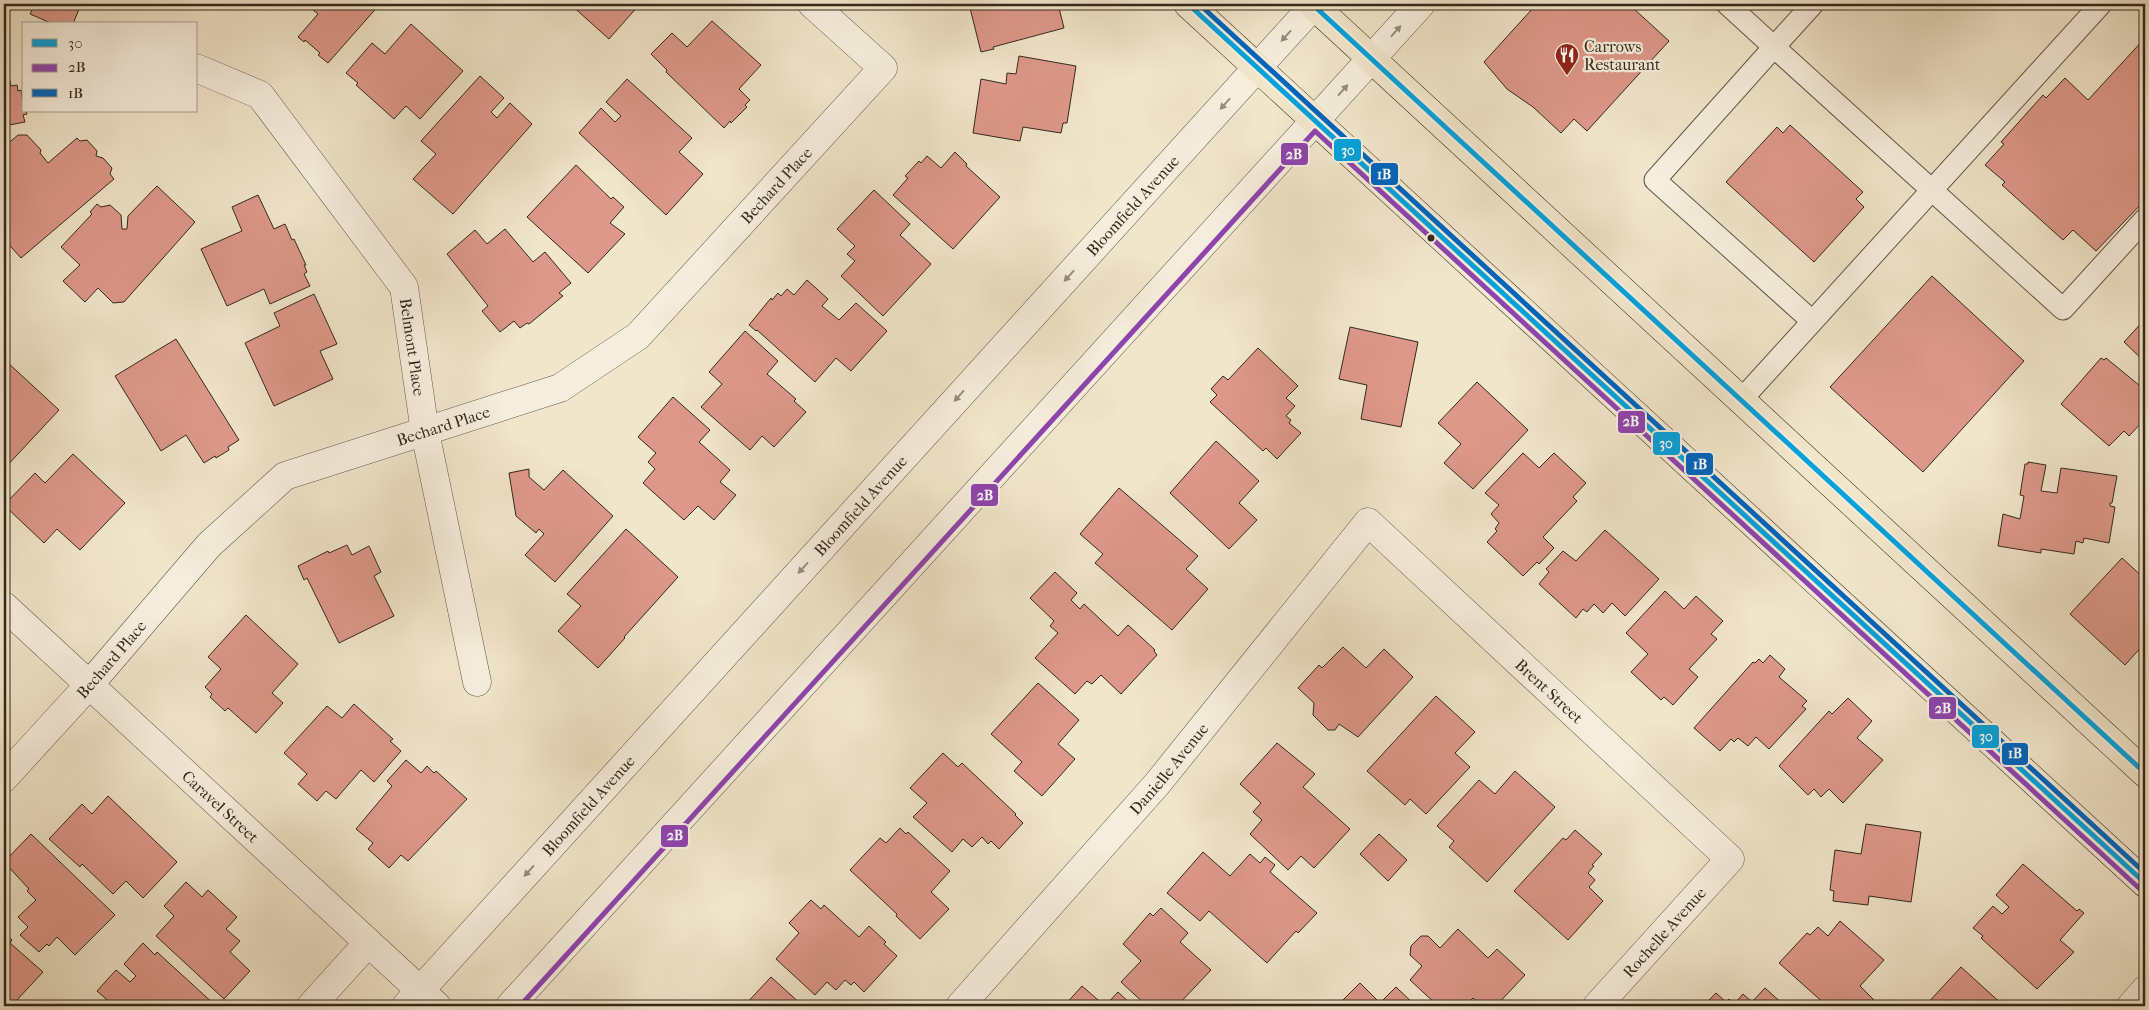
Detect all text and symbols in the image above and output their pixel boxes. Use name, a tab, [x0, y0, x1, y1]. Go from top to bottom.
legend	[22, 22, 198, 112]
one-way arrow	[1390, 26, 1402, 38]
one-way arrow	[1280, 30, 1292, 42]
text: 30	[68, 34, 82, 52]
place label: Carrows Restaurant	[1584, 37, 1661, 74]
restaurant icon: Carrows Restaurant	[1554, 42, 1580, 76]
text: 2B	[68, 58, 85, 76]
text: 1B	[68, 84, 83, 102]
one-way arrow	[1337, 84, 1349, 96]
one-way arrow	[1219, 97, 1231, 109]
line badge: 30	[1333, 138, 1362, 162]
line badge: 2B	[1280, 142, 1309, 166]
text: 30	[1341, 142, 1355, 159]
street label: Bechard Place	[737, 143, 816, 228]
text: 2B	[1286, 146, 1302, 163]
street label: Bloomfield Avenue	[1082, 151, 1183, 260]
line badge: 1B	[1370, 162, 1399, 186]
text: 1B	[1377, 166, 1391, 183]
unlabelled marker	[1426, 233, 1436, 243]
one-way arrow	[1063, 269, 1075, 281]
street label: Belmont Place	[396, 297, 429, 397]
one-way arrow	[954, 390, 965, 402]
street label: Bechard Place	[394, 402, 492, 450]
line badge: 2B	[1617, 410, 1646, 434]
text: 2B	[1623, 413, 1639, 430]
line badge: 30	[1652, 431, 1681, 456]
text: 30	[1659, 435, 1673, 452]
street label: Bloomfield Avenue	[810, 451, 911, 560]
line badge: 1B	[1685, 452, 1714, 476]
text: 1B	[1693, 456, 1707, 473]
line badge: 2B	[970, 483, 999, 507]
text: 2B	[977, 487, 993, 504]
one-way arrow	[797, 562, 809, 574]
street label: Bechard Place	[73, 616, 150, 702]
street label: Brent Street	[1511, 655, 1587, 728]
line badge: 2B	[1928, 696, 1957, 720]
text: 2B	[1935, 700, 1951, 717]
street label: Danielle Avenue	[1125, 719, 1212, 819]
line badge: 30	[1971, 724, 2000, 749]
text: 30	[1979, 728, 1993, 745]
line badge: 1B	[2001, 742, 2029, 766]
text: 1B	[2008, 745, 2022, 762]
street label: Bloomfield Avenue	[538, 751, 639, 860]
street label: Caravel Street	[178, 766, 263, 847]
line badge: 2B	[660, 824, 689, 848]
text: 2B	[667, 827, 683, 844]
one-way arrow	[523, 864, 534, 877]
street label: Rochelle Avenue	[1619, 883, 1710, 981]

